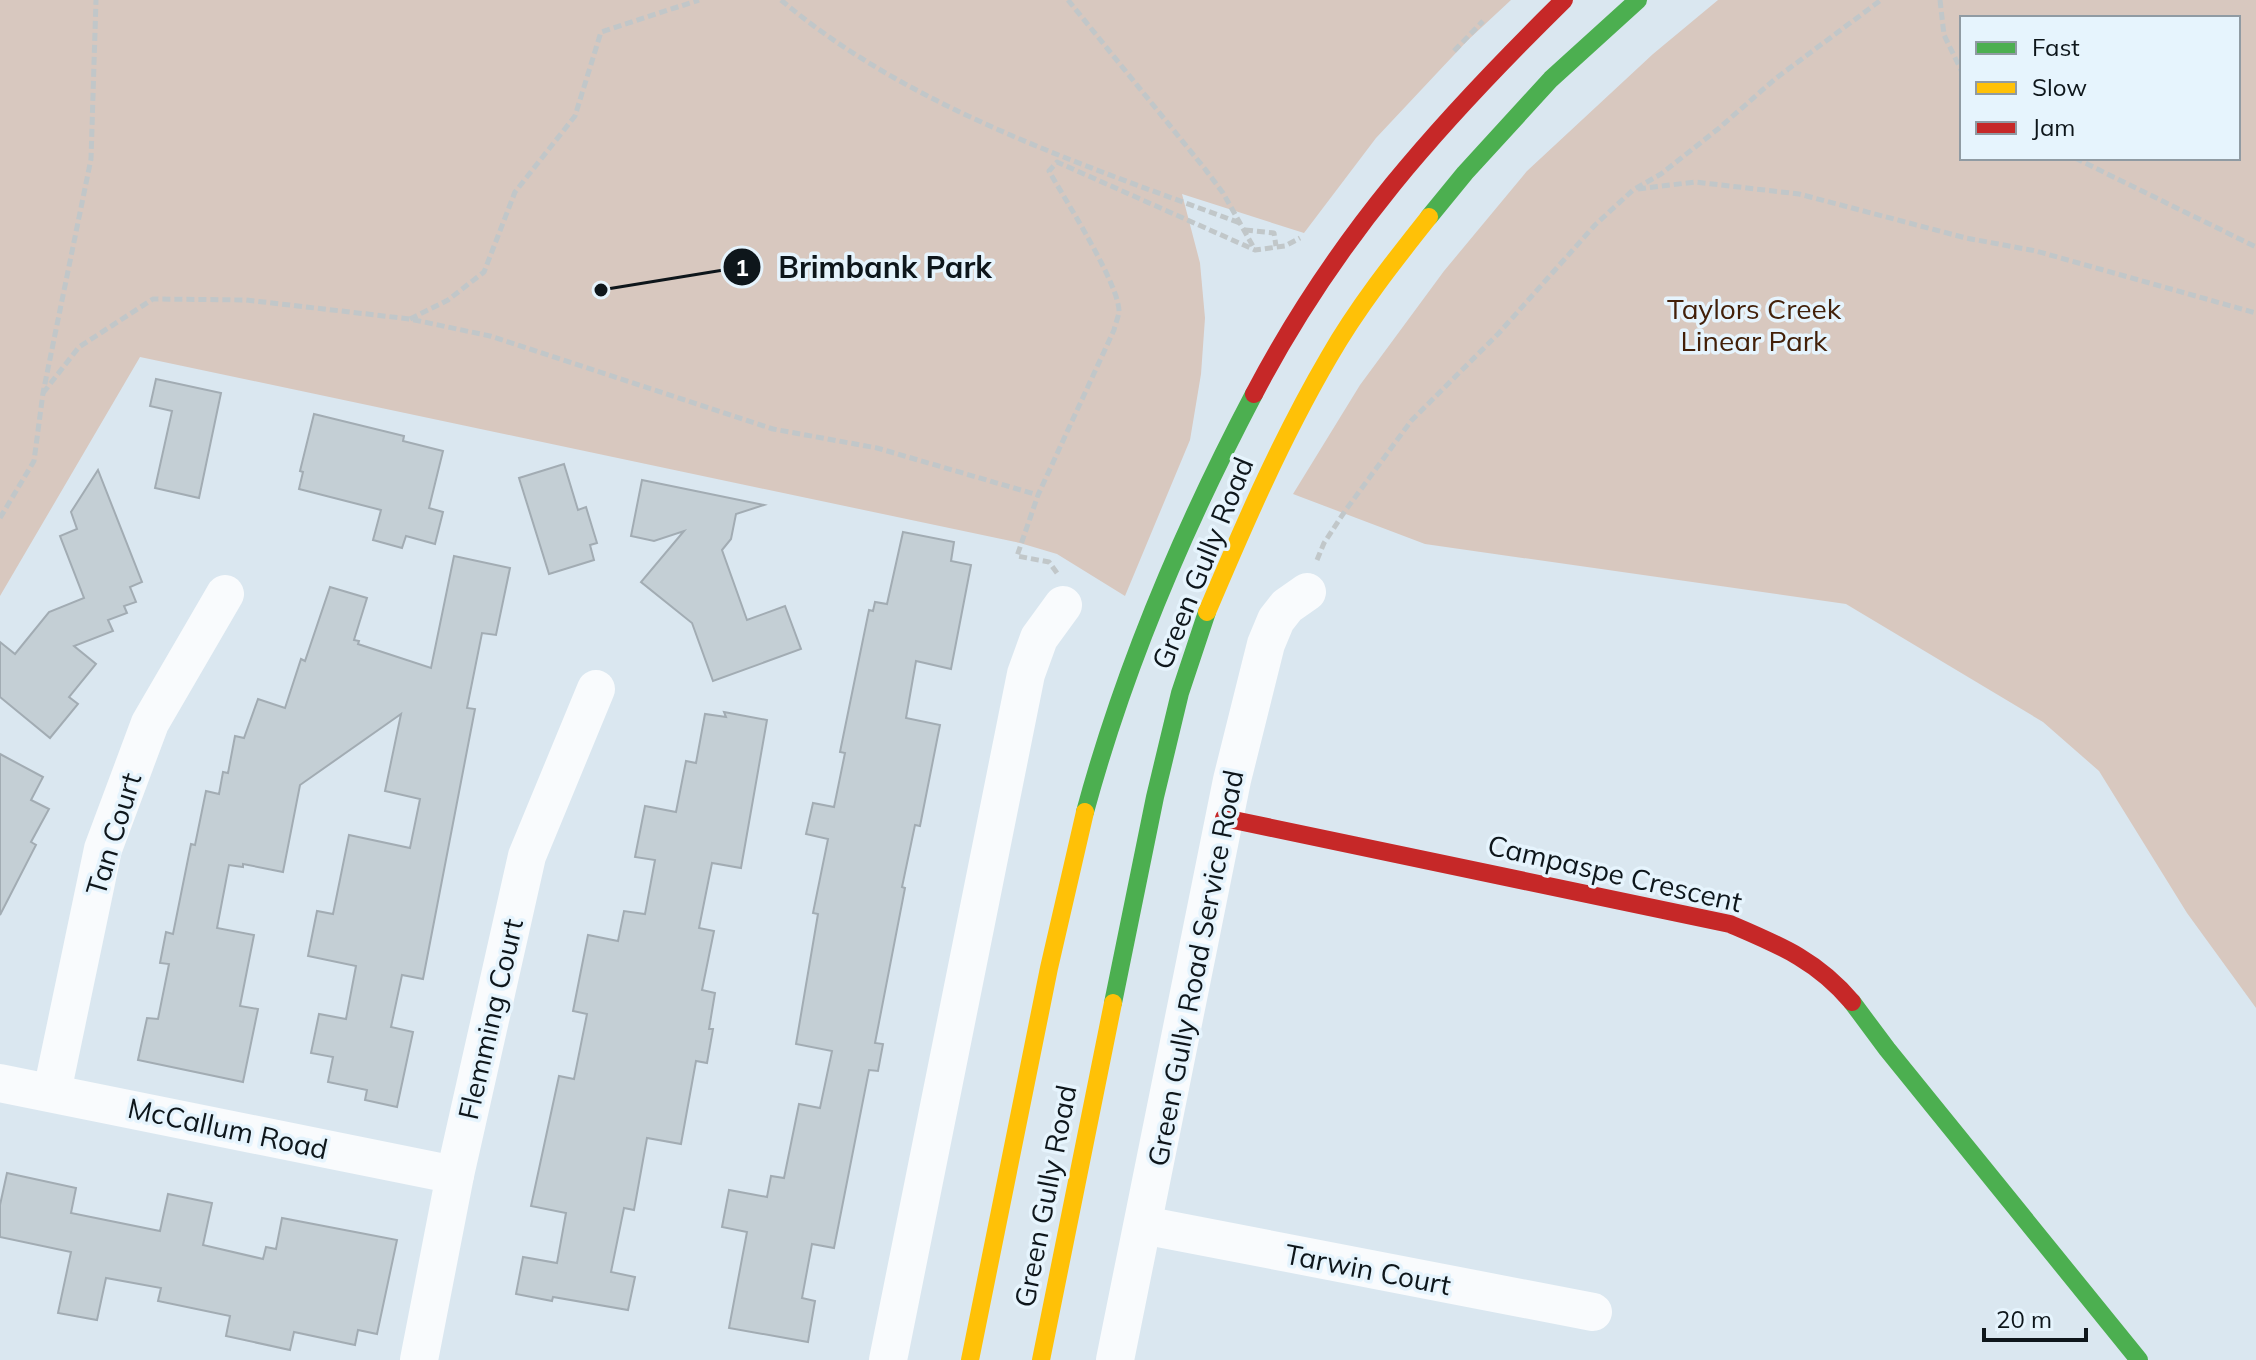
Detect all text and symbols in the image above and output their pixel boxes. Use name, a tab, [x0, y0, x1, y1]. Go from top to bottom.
legend	[1960, 16, 2240, 160]
text: Fast	[2032, 32, 2080, 62]
text: Slow	[2032, 72, 2087, 102]
text: Jam	[2032, 112, 2075, 142]
callout: Brimbank Park	[722, 240, 1008, 294]
text: Brimbank Park	[778, 248, 993, 286]
text: 1	[735, 252, 749, 282]
park label: Taylors Creek Linear Park	[1667, 291, 1842, 358]
street label: Green Gully Road	[1144, 452, 1260, 674]
street label: Green Gully Road Service Road	[1139, 767, 1251, 1169]
street label: Tan Court	[78, 768, 148, 900]
street label: Campaspe Crescent	[1484, 827, 1746, 919]
street label: Flemming Court	[450, 915, 530, 1123]
street label: Green Gully Road	[1006, 1082, 1084, 1310]
street label: McCallum Road	[125, 1090, 331, 1166]
street label: Tarwin Court	[1282, 1236, 1454, 1302]
scale bar	[1984, 1292, 2086, 1342]
text: 20 m	[1996, 1304, 2052, 1334]

